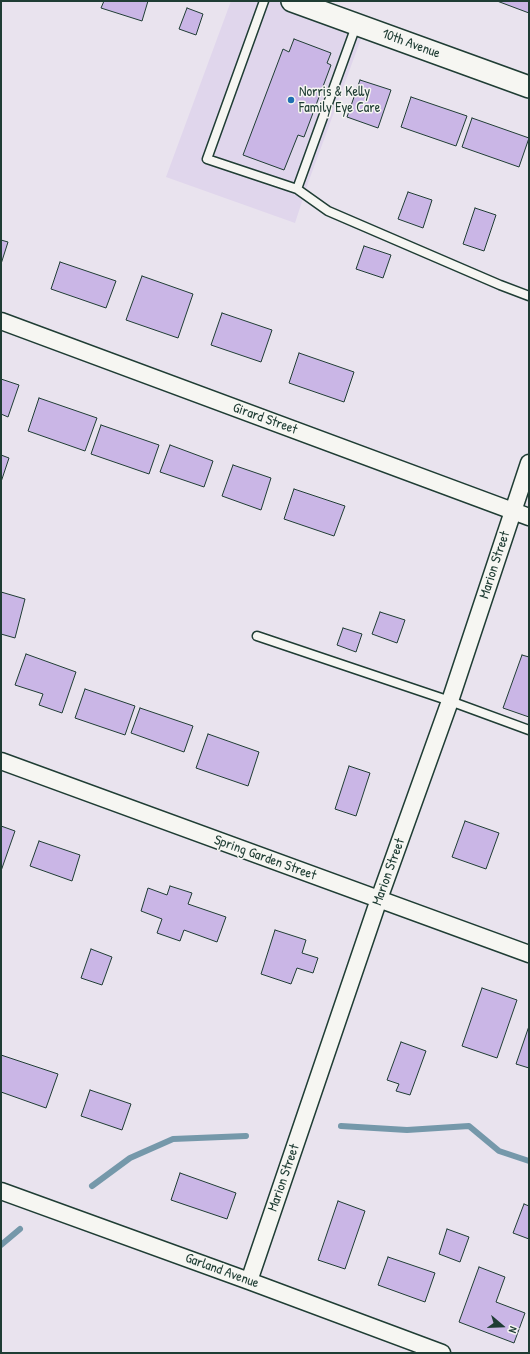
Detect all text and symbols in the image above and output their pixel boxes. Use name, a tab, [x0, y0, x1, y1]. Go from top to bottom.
street label: 10th Avenue	[380, 26, 442, 62]
place label: Norris & Kelly Family Eye Care	[299, 84, 380, 116]
marker: Norris & Kelly Family Eye Care	[286, 95, 296, 105]
street label: Girard Street	[230, 400, 300, 438]
street label: Marion Street	[476, 529, 514, 601]
street label: Spring Garden Street	[212, 832, 318, 884]
street label: Marion Street	[369, 836, 409, 908]
street label: Marion Street	[265, 1142, 303, 1214]
street label: Garland Avenue	[183, 1250, 261, 1292]
north arrow	[482, 1306, 522, 1346]
text: N	[506, 1325, 521, 1335]

